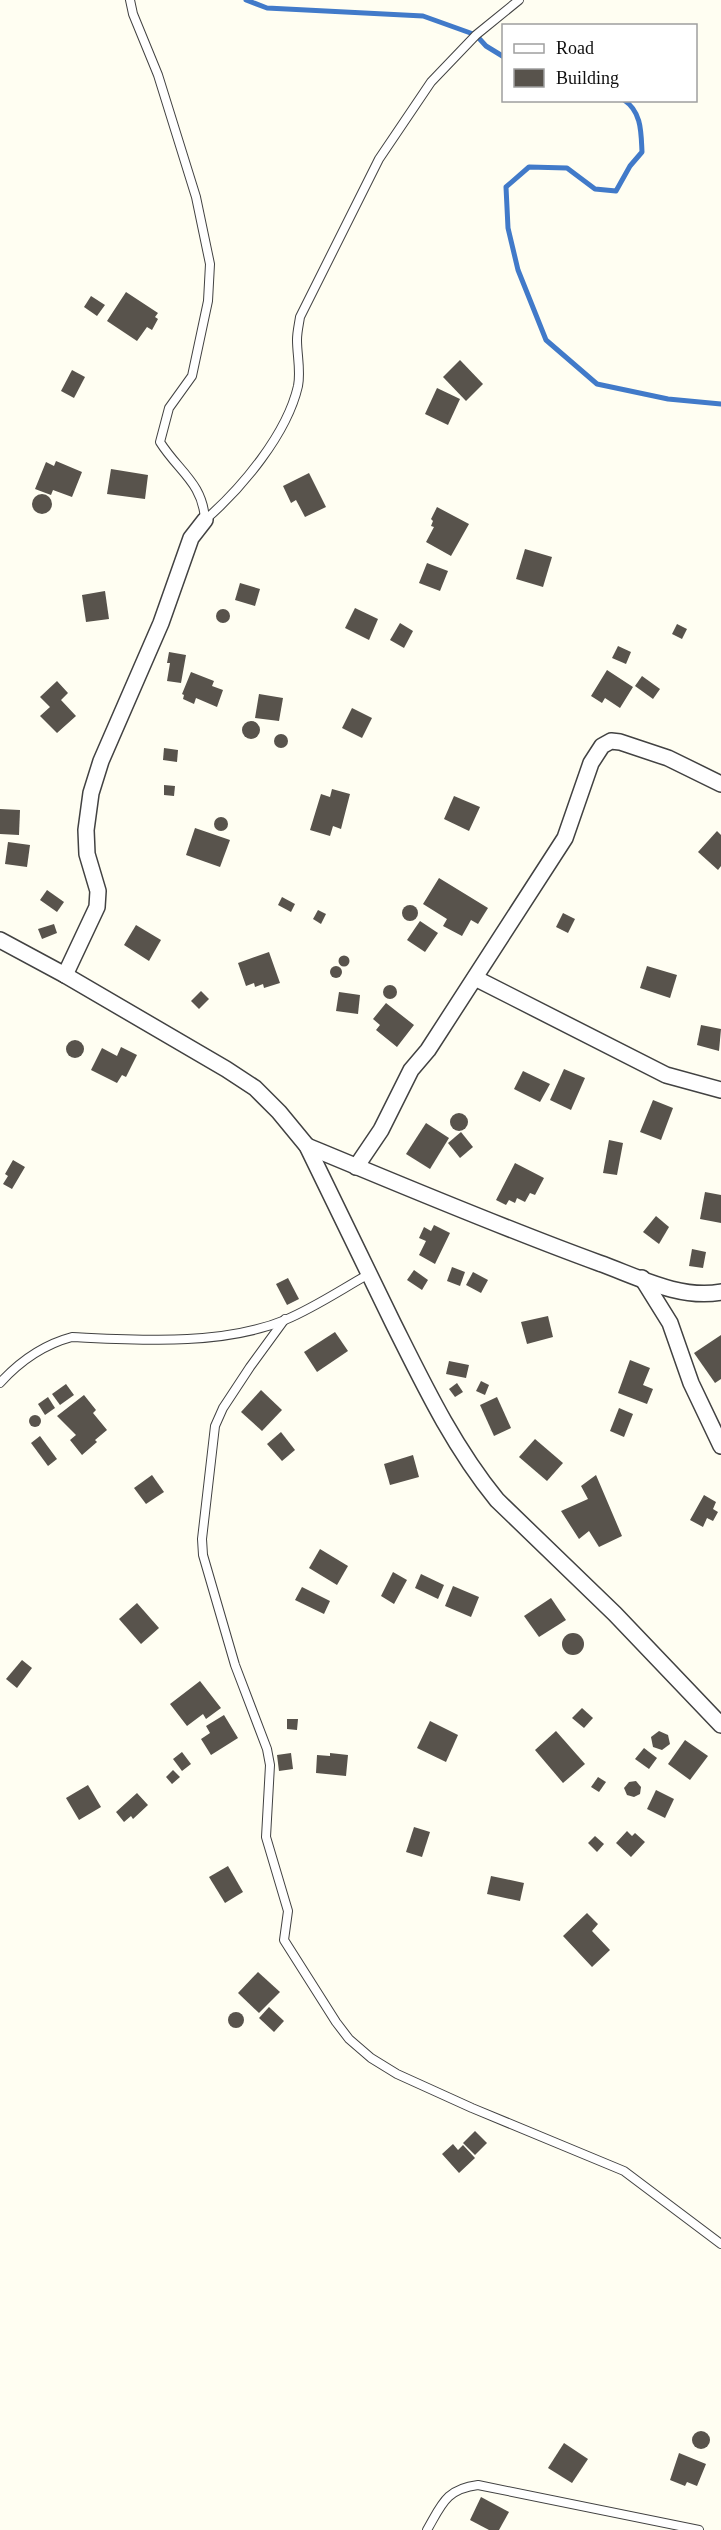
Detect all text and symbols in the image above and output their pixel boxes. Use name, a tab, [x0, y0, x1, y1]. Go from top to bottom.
legend	[502, 24, 697, 102]
text: Road	[556, 38, 594, 58]
text: Building	[556, 68, 619, 88]

